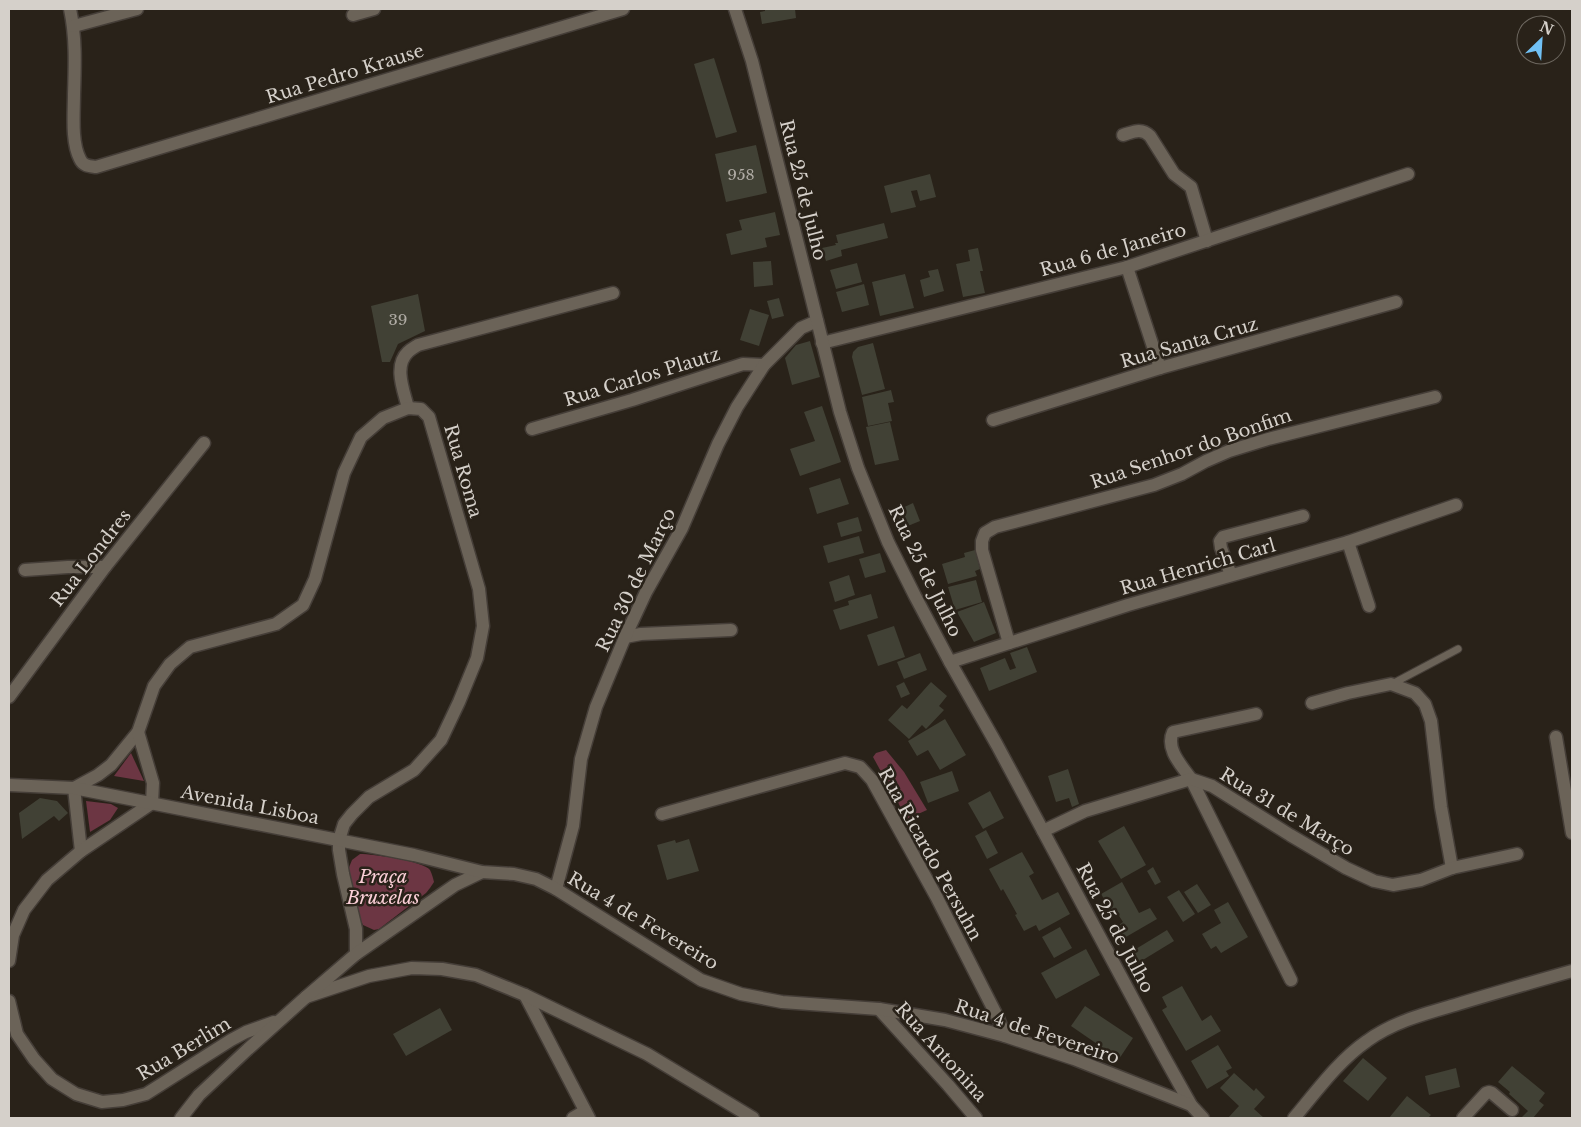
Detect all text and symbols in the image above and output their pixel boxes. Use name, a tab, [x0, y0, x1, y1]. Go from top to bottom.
north arrow	[1516, 15, 1566, 65]
text: N	[1537, 17, 1556, 39]
street label: Rua Pedro Krause	[263, 40, 427, 108]
street label: Rua 25 de Julho	[775, 117, 831, 263]
house number: 958	[727, 165, 755, 184]
street label: Rua 6 de Janeiro	[1037, 219, 1189, 281]
house number: 39	[389, 310, 407, 329]
street label: Rua Santa Cruz	[1118, 313, 1260, 373]
street label: Rua Carlos Plautz	[561, 343, 723, 411]
street label: Rua Senhor do Bonfim	[1088, 404, 1294, 494]
street label: Rua Roma	[439, 422, 487, 520]
street label: Rua 25 de Julho	[884, 501, 966, 641]
street label: Rua 30 de Março	[592, 504, 680, 656]
street label: Rua Londres	[46, 505, 136, 611]
street label: Rua Henrich Carl	[1118, 534, 1278, 600]
street label: Rua 31 de Março	[1216, 763, 1358, 861]
street label: Rua Ricardo Persuhn	[873, 764, 987, 944]
street label: Avenida Lisboa	[178, 781, 321, 829]
street label: Rua 25 de Julho	[1071, 859, 1159, 997]
park label: Praça Bruxelas	[345, 866, 420, 909]
street label: Rua 4 de Fevereiro	[564, 867, 722, 975]
street label: Rua 4 de Fevereiro	[952, 995, 1122, 1069]
street label: Rua Antonina	[891, 998, 991, 1106]
street label: Rua Berlim	[133, 1012, 235, 1086]

